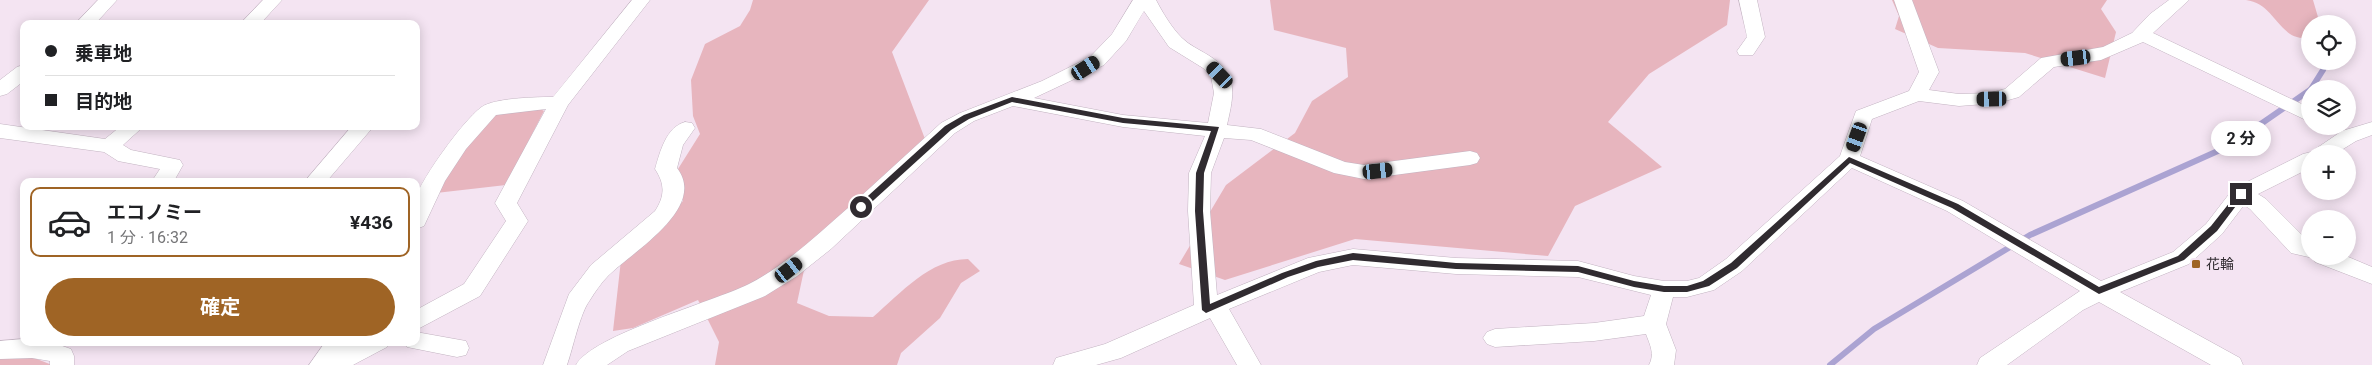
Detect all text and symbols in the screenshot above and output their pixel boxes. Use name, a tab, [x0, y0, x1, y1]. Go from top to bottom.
map controls	[2301, 15, 2356, 265]
button: locate	[2301, 15, 2356, 70]
text: 乗車地	[75, 42, 132, 65]
car	[2060, 49, 2091, 67]
car	[1069, 54, 1102, 82]
car	[1204, 59, 1235, 91]
button: layers	[2301, 80, 2356, 135]
text: 目的地	[75, 90, 132, 113]
car	[1976, 91, 2007, 107]
car	[1844, 120, 1869, 154]
callout: 2 分	[2211, 121, 2271, 156]
text: 2 分	[2226, 129, 2256, 148]
button: +	[2301, 145, 2356, 200]
car	[1362, 162, 1393, 180]
route end	[2230, 183, 2252, 205]
route start	[850, 196, 872, 218]
icon: car	[47, 200, 92, 245]
text: エコノミー	[107, 201, 202, 224]
button: −	[2301, 210, 2356, 265]
text: ¥436	[350, 211, 393, 234]
text: 1 分 · 16:32	[107, 228, 188, 247]
car	[772, 255, 805, 285]
place label: 花輪	[2206, 256, 2234, 272]
marker: 花輪	[2190, 258, 2202, 270]
button: 確定	[45, 278, 395, 336]

